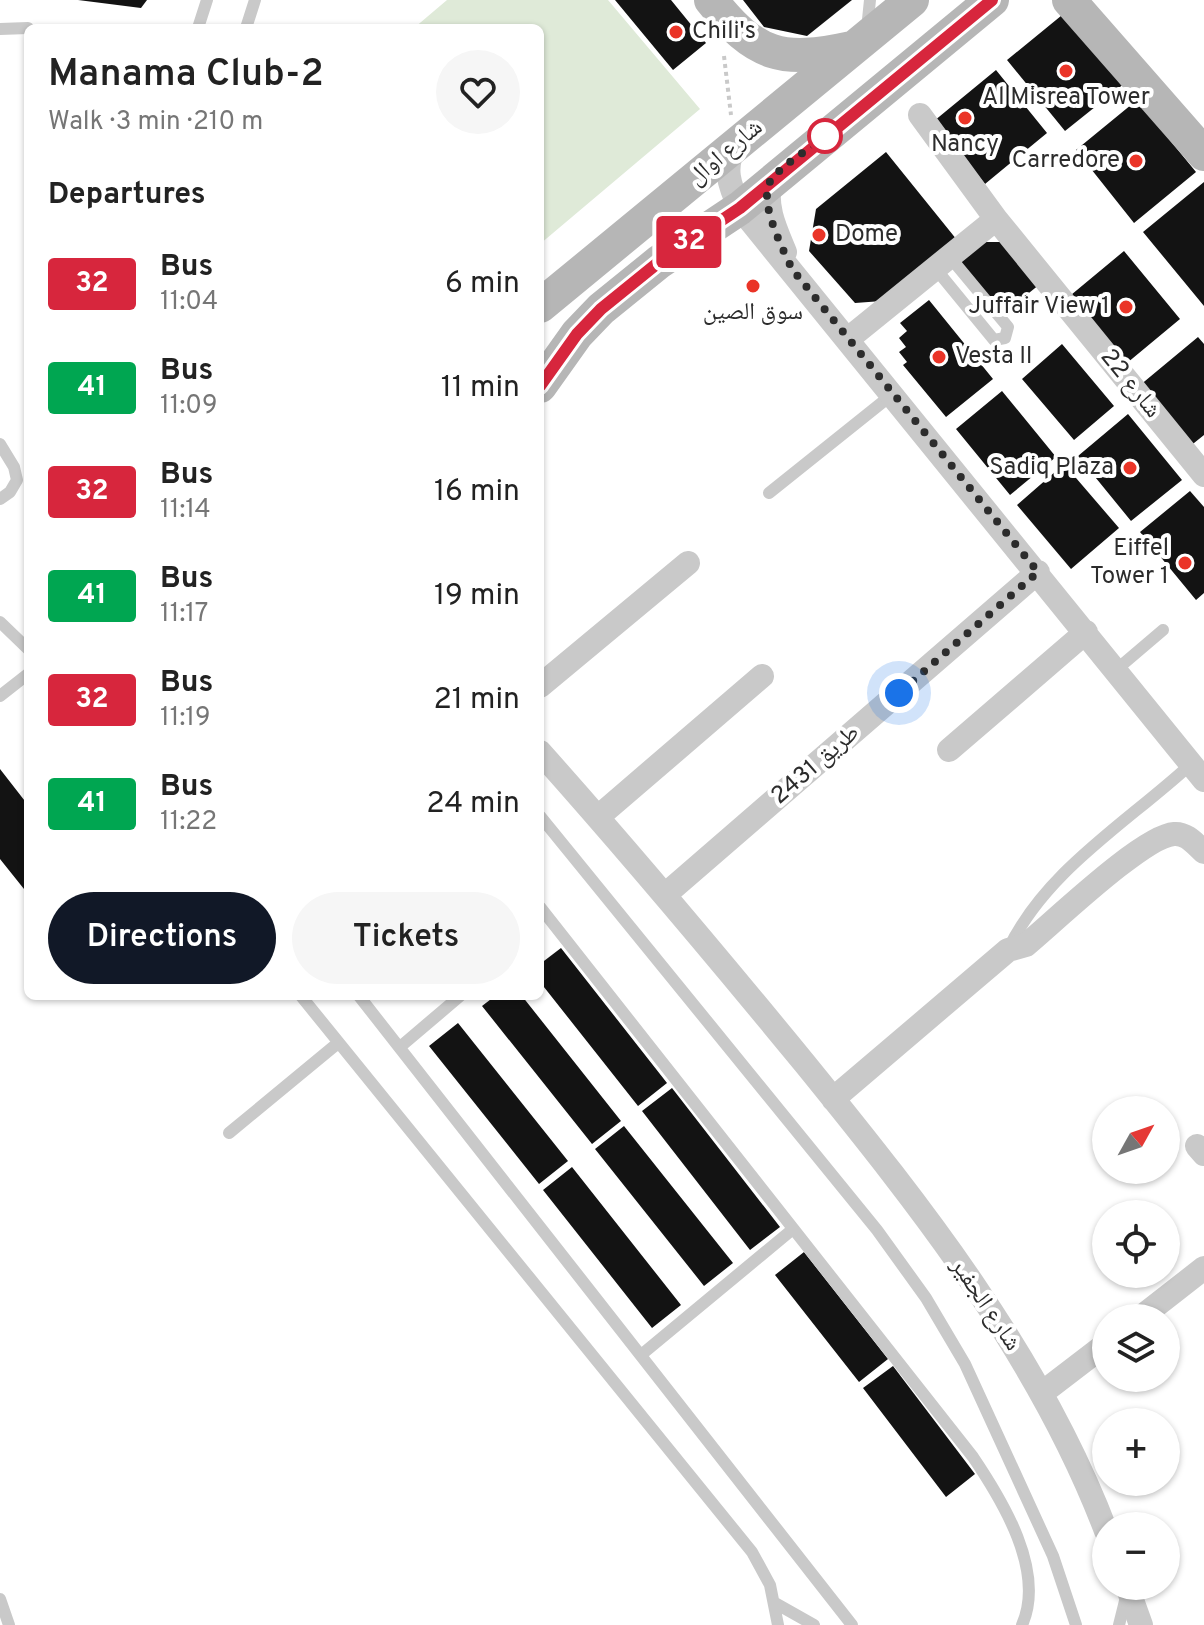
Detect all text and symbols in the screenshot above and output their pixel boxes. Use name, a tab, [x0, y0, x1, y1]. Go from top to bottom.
place label: Chili's	[692, 17, 756, 47]
marker: Chili's	[667, 23, 685, 41]
button: heart	[436, 50, 520, 134]
text: Manama Club-2	[48, 51, 324, 100]
marker: Al Misrea Tower	[1057, 62, 1075, 80]
place label: Al Misrea Tower	[982, 83, 1150, 113]
text: Walk · 3 min · 210 m	[48, 106, 263, 139]
marker: Nancy	[956, 109, 974, 127]
street label: شارع اوال	[683, 113, 769, 193]
unlabelled marker	[808, 119, 842, 153]
place label: Nancy	[931, 130, 999, 160]
place label: Carredore	[1012, 146, 1120, 176]
marker: Carredore	[1127, 152, 1145, 170]
text: Departures	[48, 177, 206, 214]
line badge: 32	[653, 216, 725, 268]
place label: Dome	[835, 220, 898, 250]
text: 32	[672, 224, 706, 260]
marker: Dome	[810, 226, 828, 244]
text: Bus	[160, 249, 213, 286]
text: 32	[75, 266, 109, 302]
text: 6 min	[445, 266, 520, 303]
marker: سوق الصين	[744, 277, 762, 295]
text: 11:04	[160, 286, 218, 319]
place label: Juffair View 1	[968, 292, 1110, 322]
place label: سوق الصين	[703, 298, 803, 328]
marker: Juffair View 1	[1117, 298, 1135, 316]
place label: Vesta II	[955, 342, 1033, 372]
street label: شارع 22	[1093, 343, 1167, 425]
marker: Vesta II	[930, 348, 948, 366]
text: Bus	[160, 353, 213, 390]
text: 41	[77, 370, 107, 406]
text: 11 min	[441, 370, 520, 407]
text: 11:09	[160, 390, 217, 423]
place label: Sadiq Plaza	[989, 453, 1114, 483]
text: Bus	[160, 457, 213, 494]
marker: Sadiq Plaza	[1121, 459, 1139, 477]
text: 32	[75, 474, 109, 510]
text: 16 min	[434, 474, 520, 511]
text: 11:14	[160, 494, 211, 527]
place label: Eiffel Tower 1	[1090, 534, 1169, 592]
marker: Eiffel Tower 1	[1176, 554, 1194, 572]
text: Bus	[160, 561, 213, 598]
text: 41	[77, 578, 107, 614]
text: 19 min	[434, 578, 520, 615]
text: 11:17	[160, 598, 208, 631]
text: Bus	[160, 665, 213, 702]
your location	[879, 673, 919, 713]
text: 32	[75, 682, 109, 718]
text: 21 min	[433, 682, 520, 719]
text: 11:19	[160, 702, 210, 735]
street label: طريق 2431	[766, 718, 866, 812]
text: Bus	[160, 769, 213, 806]
text: 41	[77, 786, 107, 822]
text: 24 min	[426, 786, 520, 823]
text: 11:22	[160, 806, 217, 839]
button: Directions	[48, 892, 276, 984]
button: Tickets	[292, 892, 520, 984]
north arrow	[1092, 1096, 1180, 1184]
map controls	[1092, 1096, 1180, 1600]
button: locate	[1092, 1200, 1180, 1288]
street label: شارع الجفير	[942, 1252, 1027, 1357]
button: layers	[1092, 1304, 1180, 1392]
button: +	[1092, 1408, 1180, 1496]
button: −	[1092, 1512, 1180, 1600]

